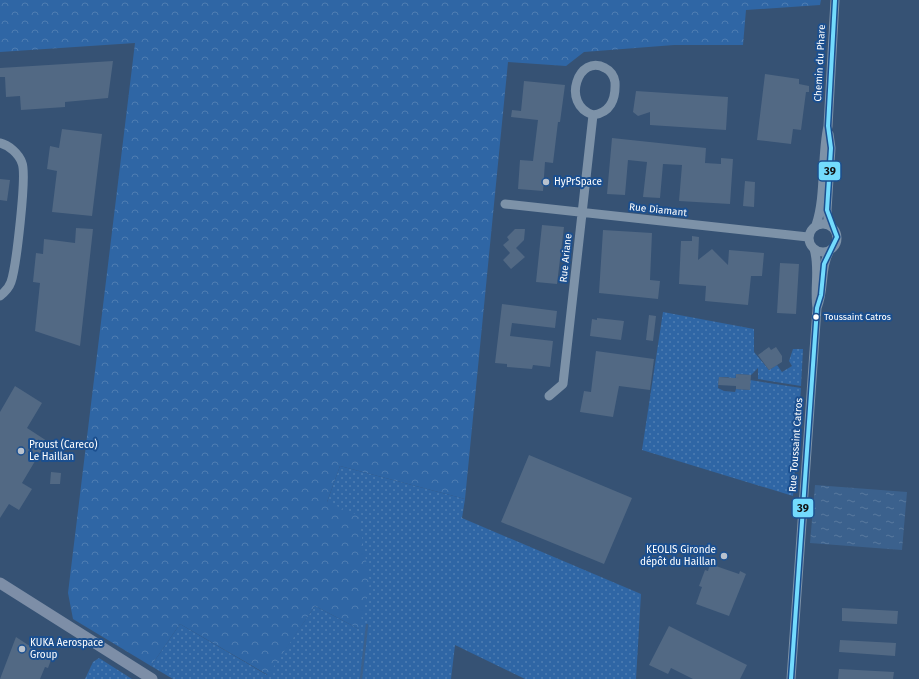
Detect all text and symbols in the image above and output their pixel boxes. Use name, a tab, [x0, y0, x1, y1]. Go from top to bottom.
street label: Chemin du Phare	[812, 24, 828, 102]
line badge: 39	[818, 161, 841, 181]
text: 39	[823, 165, 836, 178]
place label: HyPrSpace	[554, 176, 602, 188]
marker: HyPrSpace	[541, 177, 551, 187]
street label: Rue Diamant	[628, 201, 688, 219]
street label: Rue Ariane	[557, 233, 575, 283]
marker: Toussaint Catros	[811, 312, 821, 322]
place label: Toussaint Catros	[824, 312, 891, 322]
street label: Rue Toussaint Catros	[787, 397, 805, 492]
place label: Proust (Careco) Le Haillan	[29, 438, 98, 463]
marker: Proust (Careco) Le Haillan	[16, 446, 26, 456]
line badge: 39	[792, 498, 814, 518]
text: 39	[796, 502, 809, 515]
place label: KEOLIS Gironde dépôt du Haillan	[640, 544, 716, 568]
marker: KEOLIS Gironde dépôt du Haillan	[719, 551, 729, 561]
place label: KUKA Aerospace Group	[30, 637, 103, 661]
marker: KUKA Aerospace Group	[17, 644, 27, 654]

